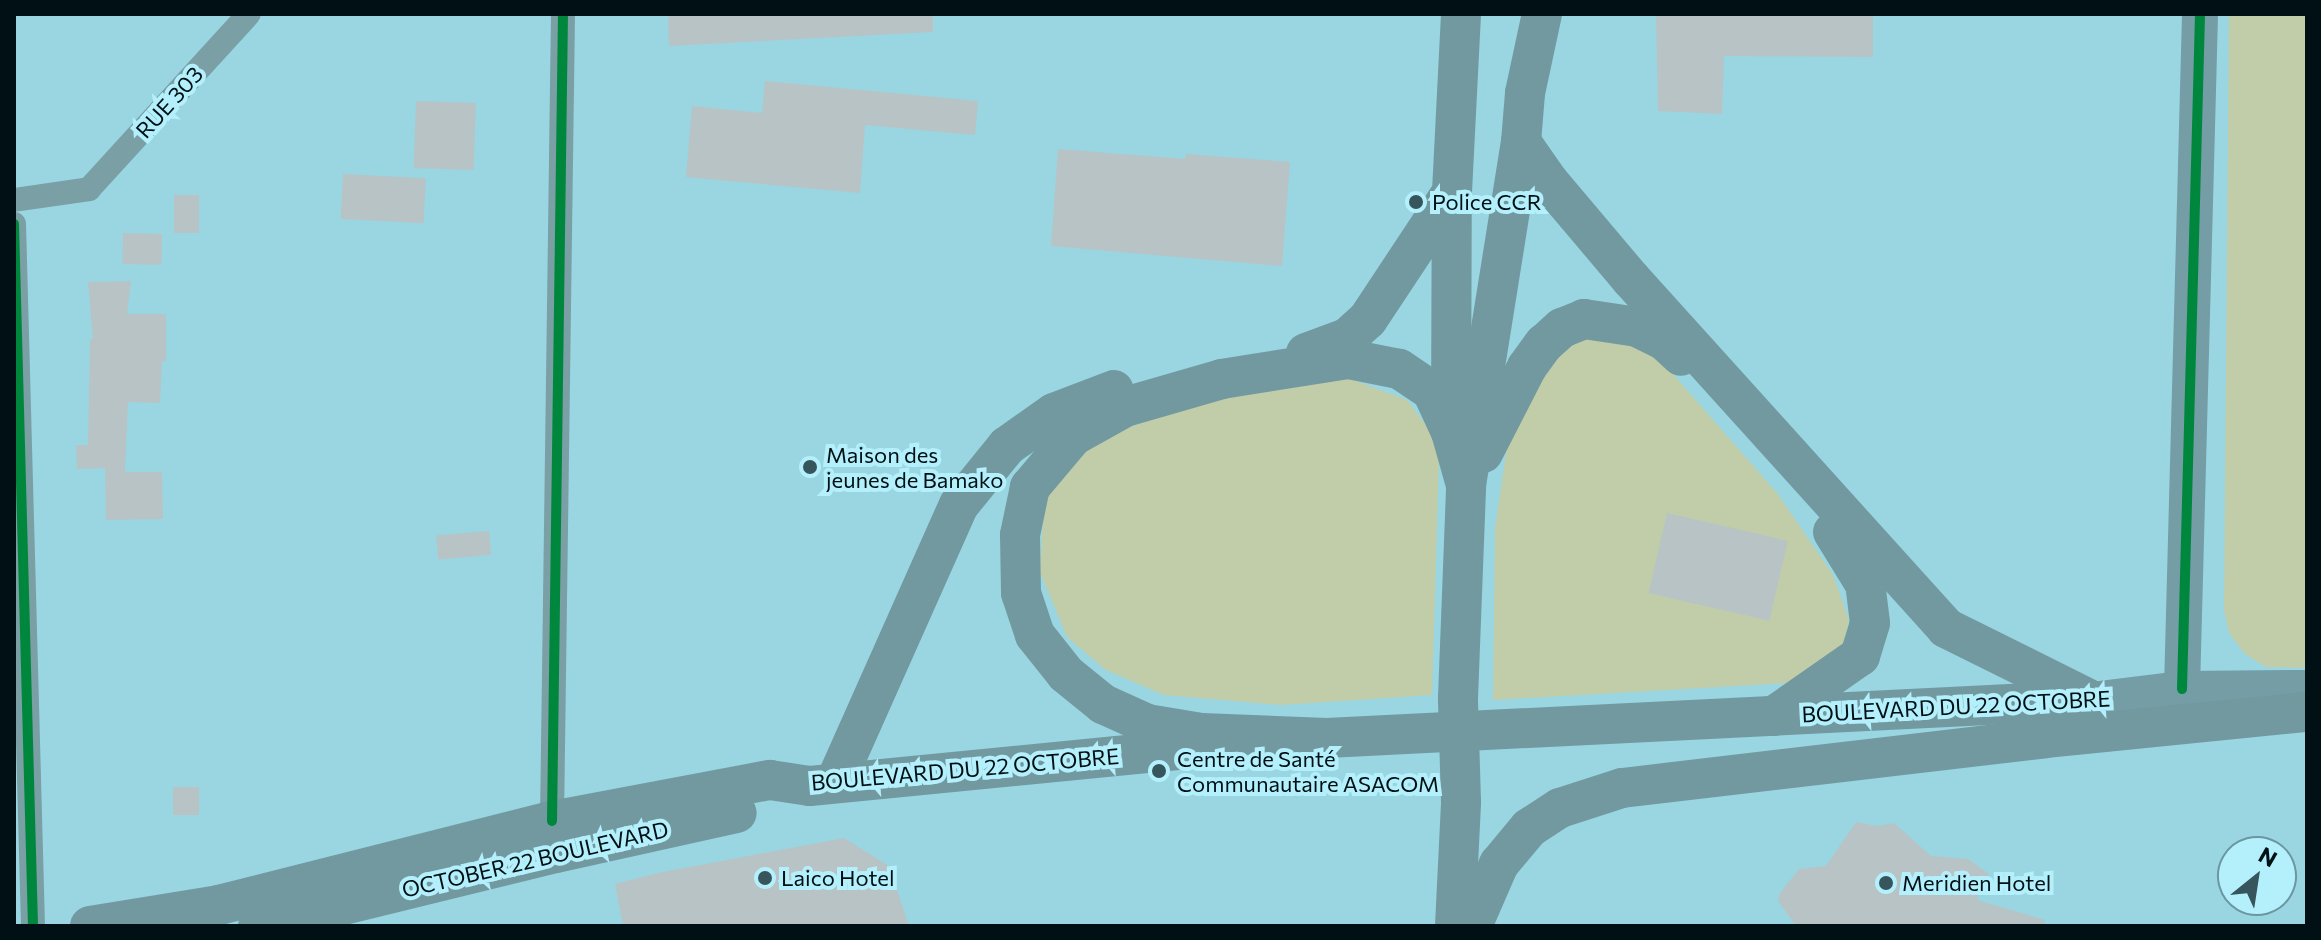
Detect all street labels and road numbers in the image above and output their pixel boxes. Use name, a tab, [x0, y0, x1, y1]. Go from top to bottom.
street label: RUE 303	[130, 61, 208, 143]
street label: BOULEVARD DU 22 OCTOBRE	[1801, 685, 2111, 727]
street label: BOULEVARD DU 22 OCTOBRE	[810, 742, 1120, 796]
street label: OCTOBER 22 BOULEVARD	[399, 815, 671, 903]

